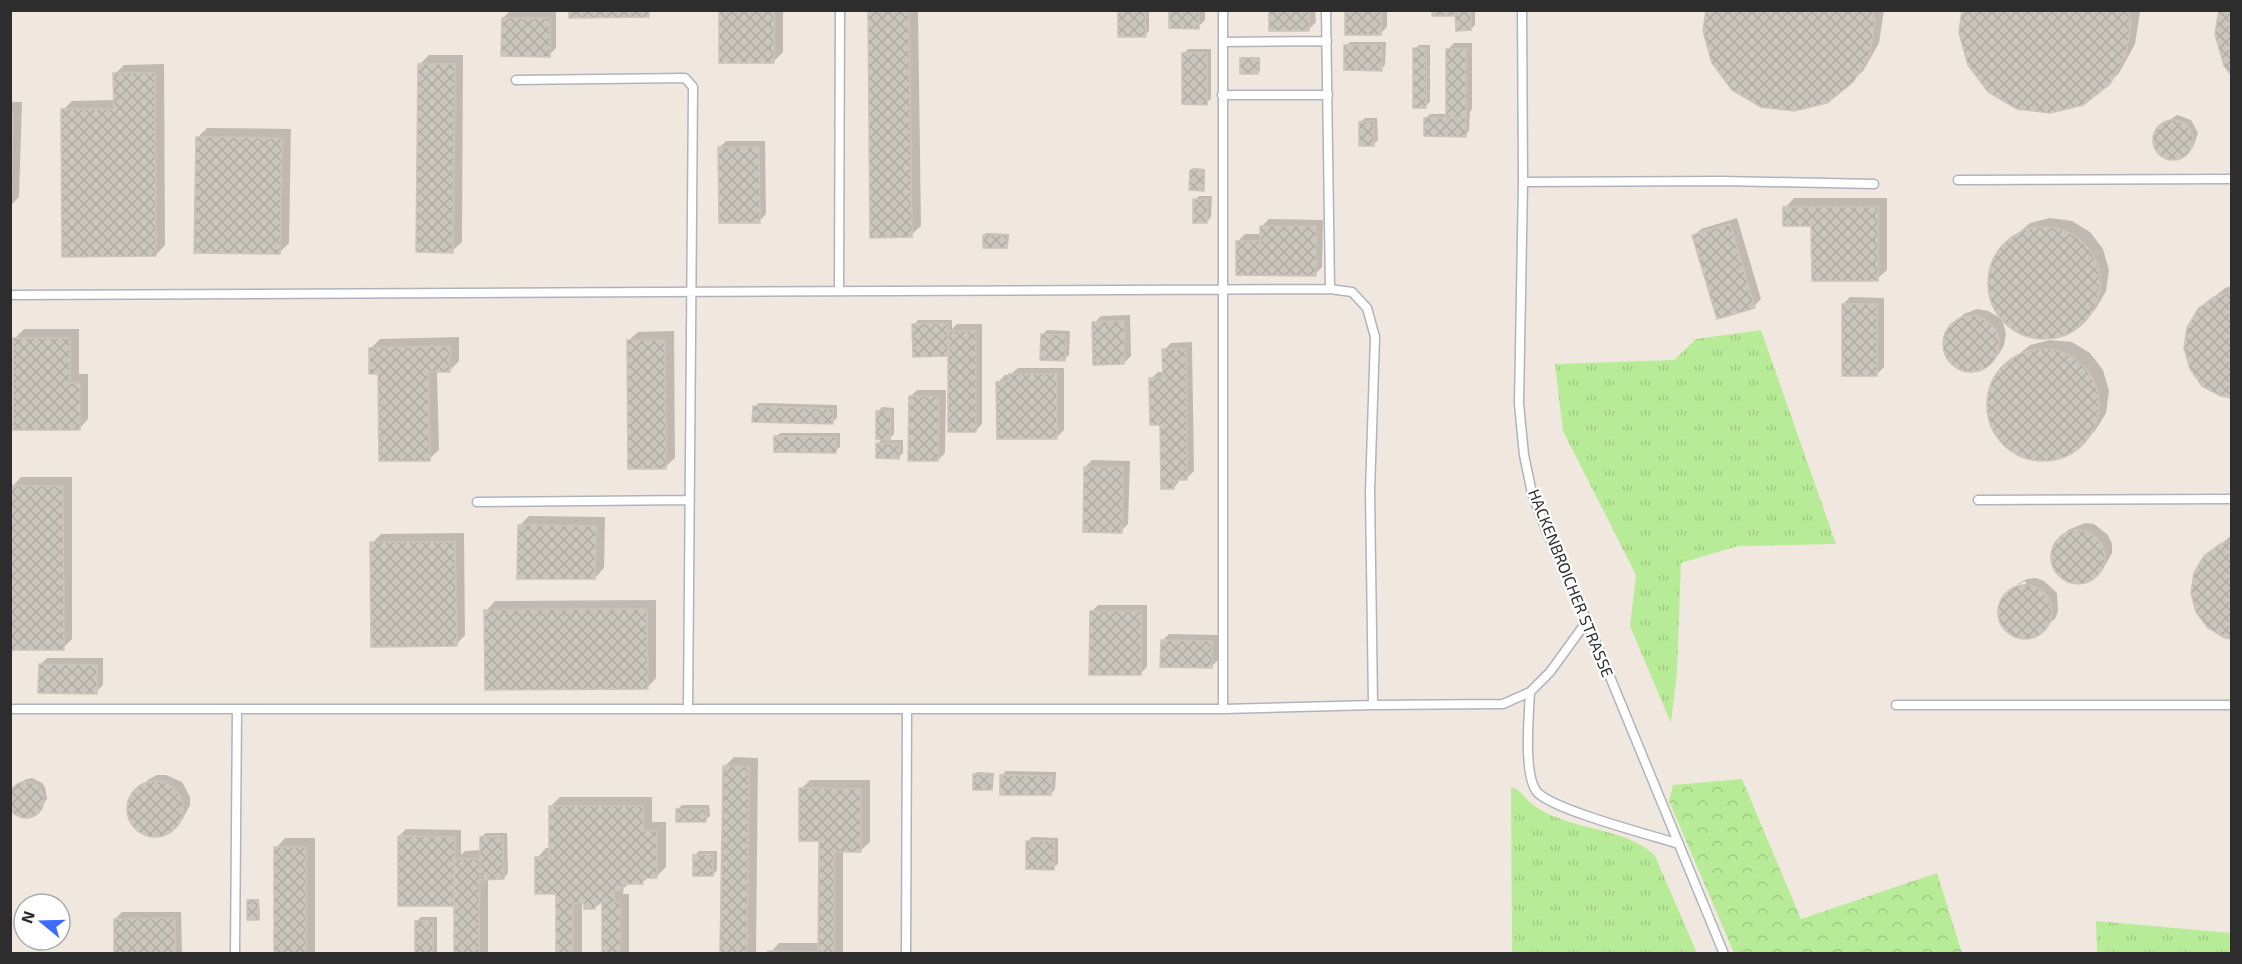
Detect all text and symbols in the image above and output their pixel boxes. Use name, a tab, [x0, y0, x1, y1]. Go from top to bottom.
street label: HACKENBROICHER STRASSE	[1525, 486, 1618, 680]
north arrow	[12, 892, 72, 952]
text: N	[16, 908, 38, 926]

